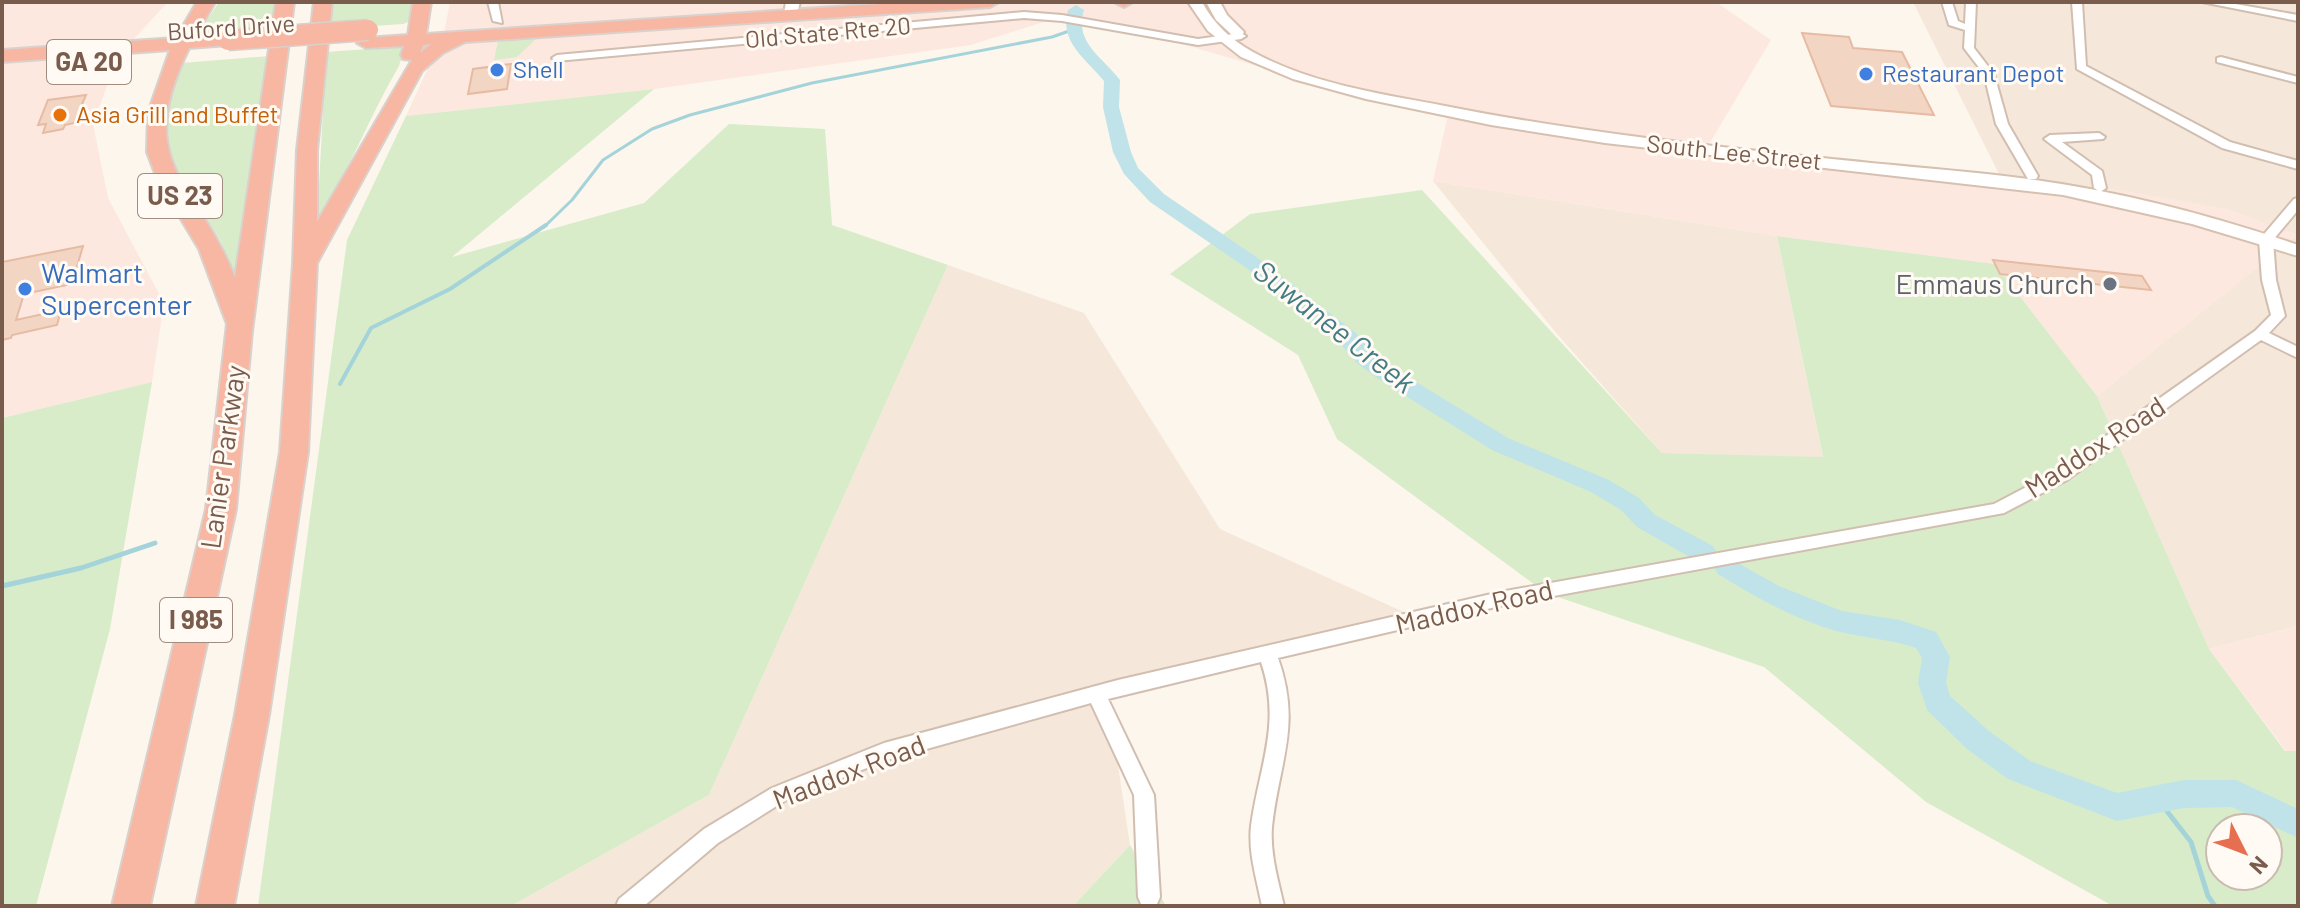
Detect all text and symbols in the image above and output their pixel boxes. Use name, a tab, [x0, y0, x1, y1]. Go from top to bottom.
street label: Buford Drive	[166, 8, 296, 45]
street label: Old State Rte 20	[744, 10, 912, 53]
road number: GA 20	[47, 40, 131, 84]
place label: Shell	[513, 54, 564, 83]
place label: Restaurant Depot	[1882, 58, 2064, 87]
marker: Shell	[488, 61, 506, 79]
marker: Restaurant Depot	[1857, 65, 1875, 83]
place label: Asia Grill and Buffet	[76, 99, 279, 128]
marker: Asia Grill and Buffet	[51, 106, 69, 124]
street label: South Lee Street	[1645, 128, 1823, 175]
road number: US 23	[138, 174, 222, 218]
water label: Suwanee Creek	[1247, 251, 1423, 400]
place label: Walmart Supercenter	[41, 255, 192, 321]
place label: Emmaus Church	[1896, 266, 2094, 300]
marker: Emmaus Church	[2101, 275, 2119, 293]
marker: Walmart Supercenter	[16, 280, 34, 298]
street label: Lanier Parkway	[192, 363, 252, 551]
street label: Maddox Road	[2018, 388, 2171, 504]
street label: Maddox Road	[1392, 571, 1556, 641]
road number: I 985	[160, 598, 232, 642]
street label: Maddox Road	[768, 726, 930, 816]
north arrow	[2204, 812, 2284, 892]
text: N	[2245, 852, 2274, 880]

